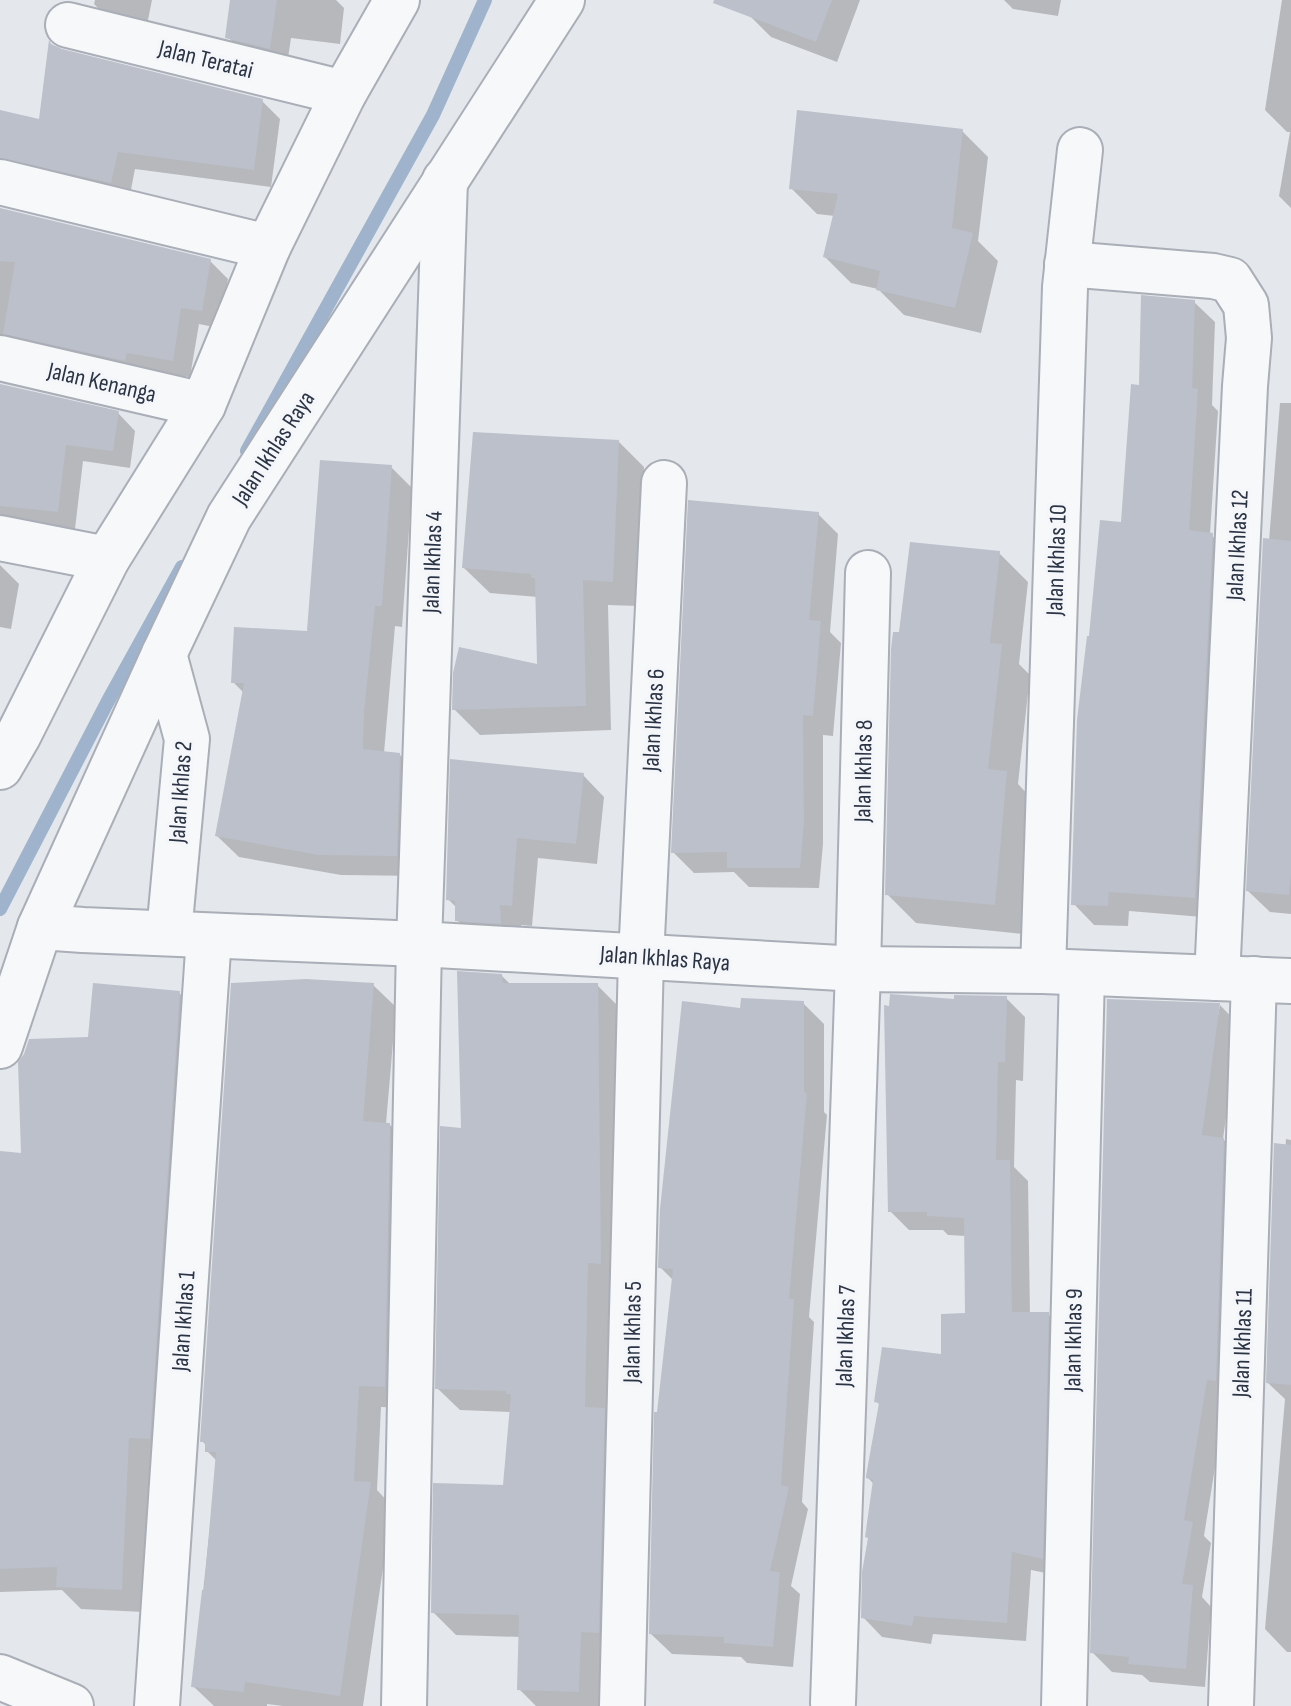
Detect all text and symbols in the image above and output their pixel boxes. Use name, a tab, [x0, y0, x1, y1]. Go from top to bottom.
street label: Jalan Teratai	[155, 34, 256, 85]
street label: Jalan Kenanga	[44, 356, 159, 409]
street label: Jalan Ikhlas Raya	[225, 386, 321, 512]
street label: Jalan Ikhlas 12	[1220, 489, 1255, 602]
street label: Jalan Ikhlas 10	[1040, 504, 1073, 617]
street label: Jalan Ikhlas 4	[416, 510, 449, 615]
street label: Jalan Ikhlas 6	[636, 668, 671, 773]
street label: Jalan Ikhlas 8	[848, 719, 879, 824]
street label: Jalan Ikhlas 2	[162, 740, 199, 845]
street label: Jalan Ikhlas Raya	[598, 939, 731, 978]
street label: Jalan Ikhlas 1	[165, 1269, 202, 1373]
street label: Jalan Ikhlas 5	[617, 1281, 648, 1384]
street label: Jalan Ikhlas 7	[829, 1284, 862, 1388]
street label: Jalan Ikhlas 11	[1226, 1287, 1259, 1399]
street label: Jalan Ikhlas 9	[1058, 1288, 1089, 1393]

